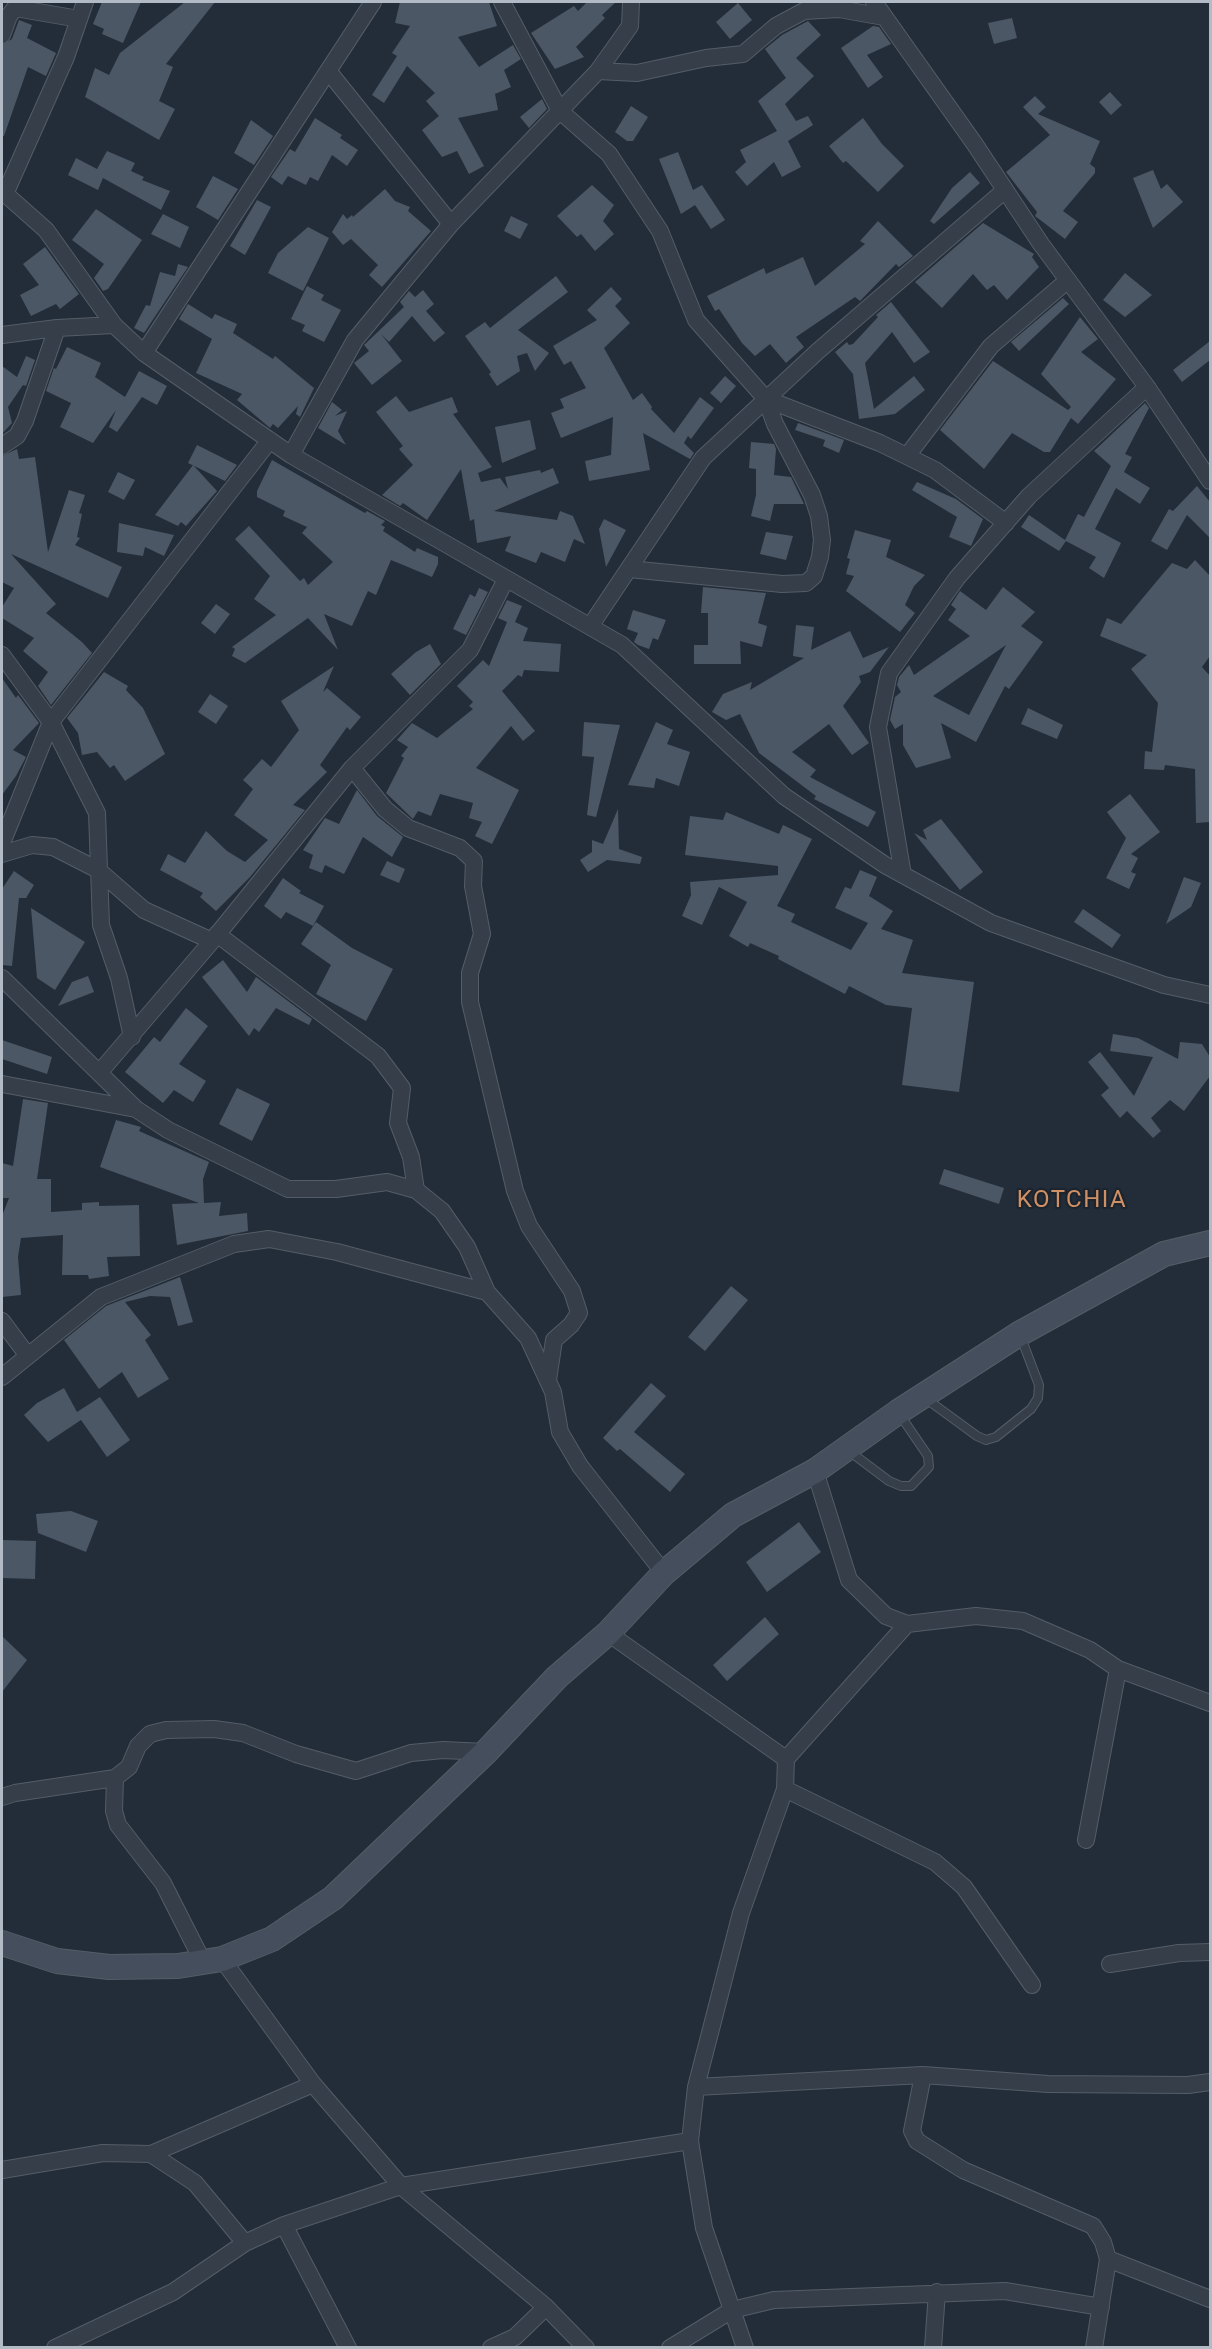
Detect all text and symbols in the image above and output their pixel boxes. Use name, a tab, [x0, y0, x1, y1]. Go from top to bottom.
district label: KOTCHIA	[1017, 1187, 1127, 1215]

